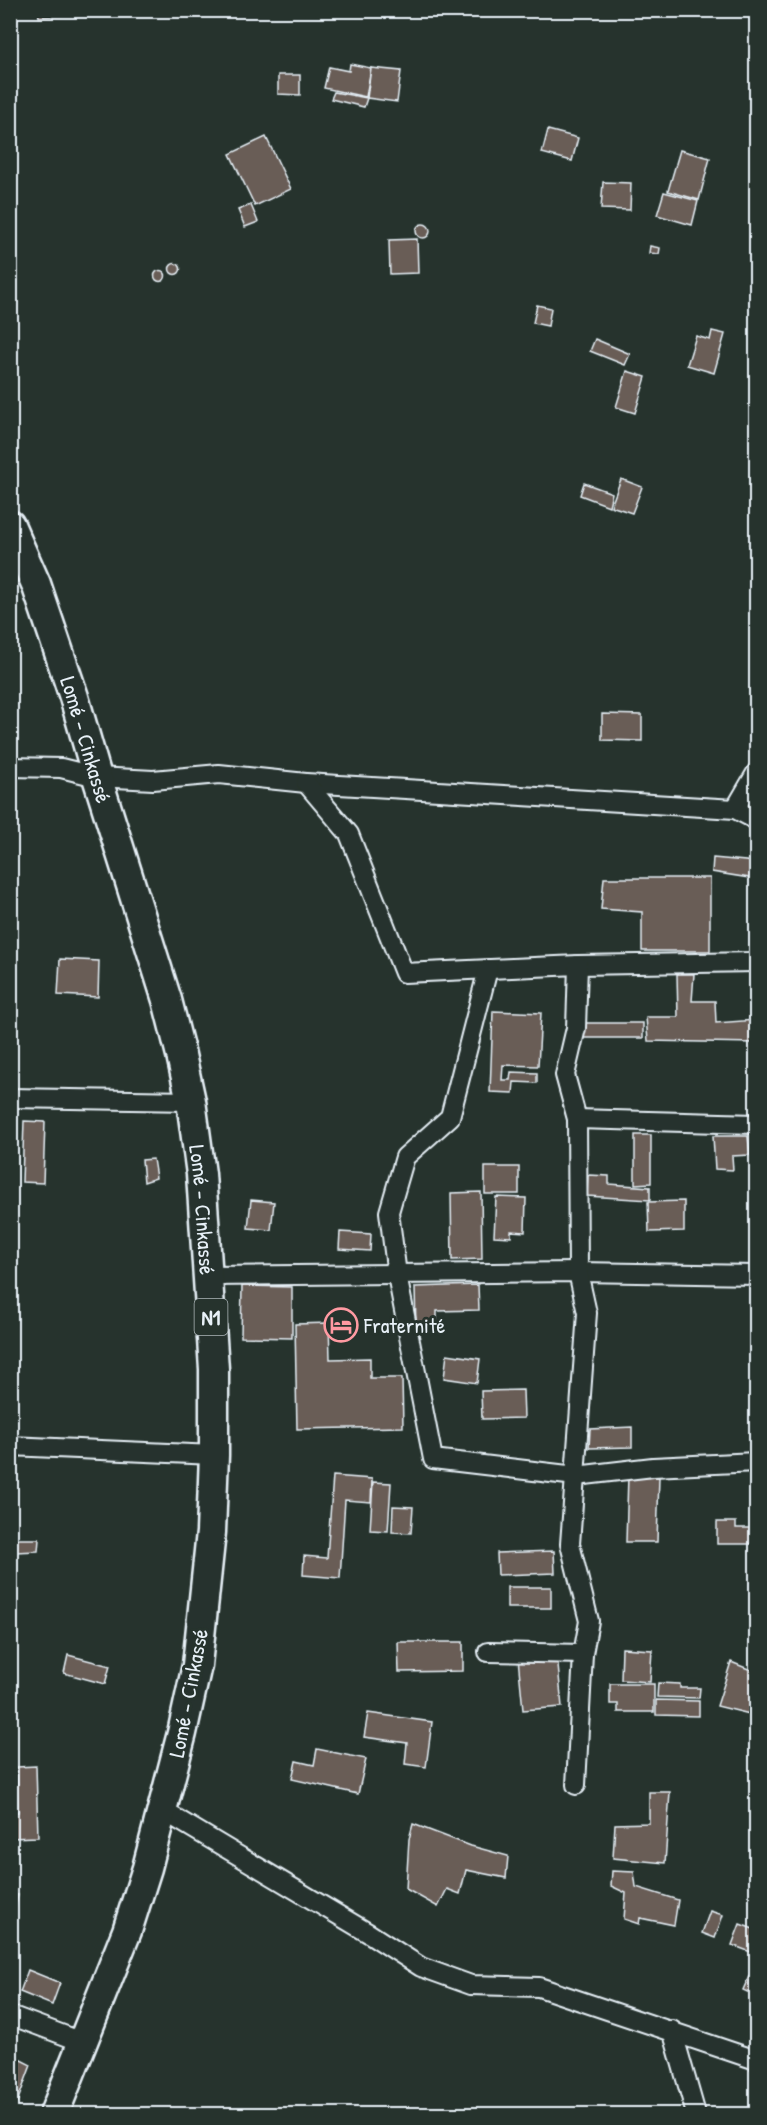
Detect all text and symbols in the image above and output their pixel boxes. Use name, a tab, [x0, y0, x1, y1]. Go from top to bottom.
street label: Lomé - Cinkassé	[53, 672, 119, 807]
street label: Lomé - Cinkassé	[182, 1143, 223, 1276]
road number: N1	[194, 1299, 228, 1335]
hotel icon: Fraternité	[323, 1307, 359, 1343]
place label: Fraternité	[363, 1310, 446, 1340]
street label: Lomé - Cinkassé	[161, 1626, 215, 1760]

